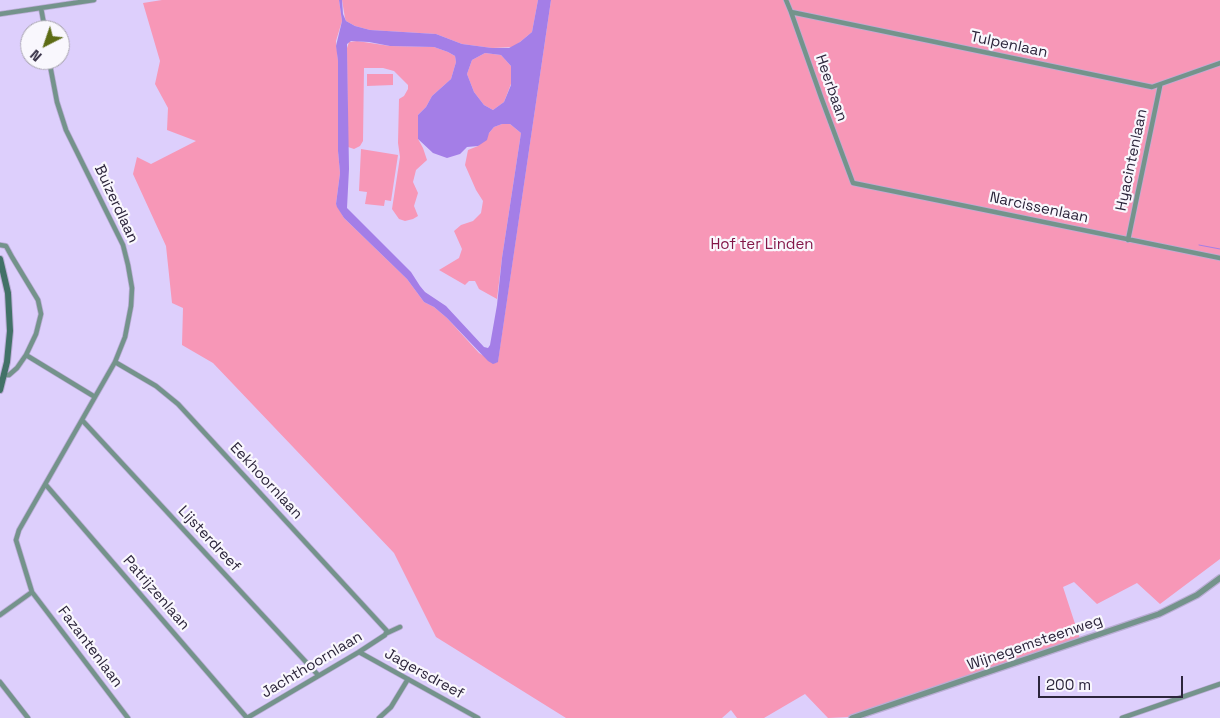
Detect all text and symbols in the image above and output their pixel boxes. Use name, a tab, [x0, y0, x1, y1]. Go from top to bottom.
north arrow	[20, 20, 70, 70]
street label: Tulpenlaan	[969, 28, 1049, 62]
text: N	[26, 46, 45, 65]
street label: Heerbaan	[811, 52, 851, 124]
street label: Hyacintenlaan	[1112, 107, 1152, 213]
street label: Buizerdlaan	[90, 162, 142, 246]
street label: Narcissenlaan	[988, 189, 1090, 227]
park label: Hof ter Linden	[710, 236, 814, 254]
street label: Eekhoornlaan	[226, 439, 306, 523]
street label: Lijsterdreef	[174, 502, 244, 576]
street label: Patrijzenlaan	[119, 552, 193, 634]
street label: Fazantenlaan	[54, 603, 126, 691]
street label: Wijnegemsteenweg	[965, 611, 1105, 675]
street label: Jachthoornlaan	[258, 628, 366, 702]
street label: Jagersdreef	[381, 645, 467, 703]
scale bar	[1040, 666, 1185, 698]
text: 200 m	[1046, 675, 1091, 694]

